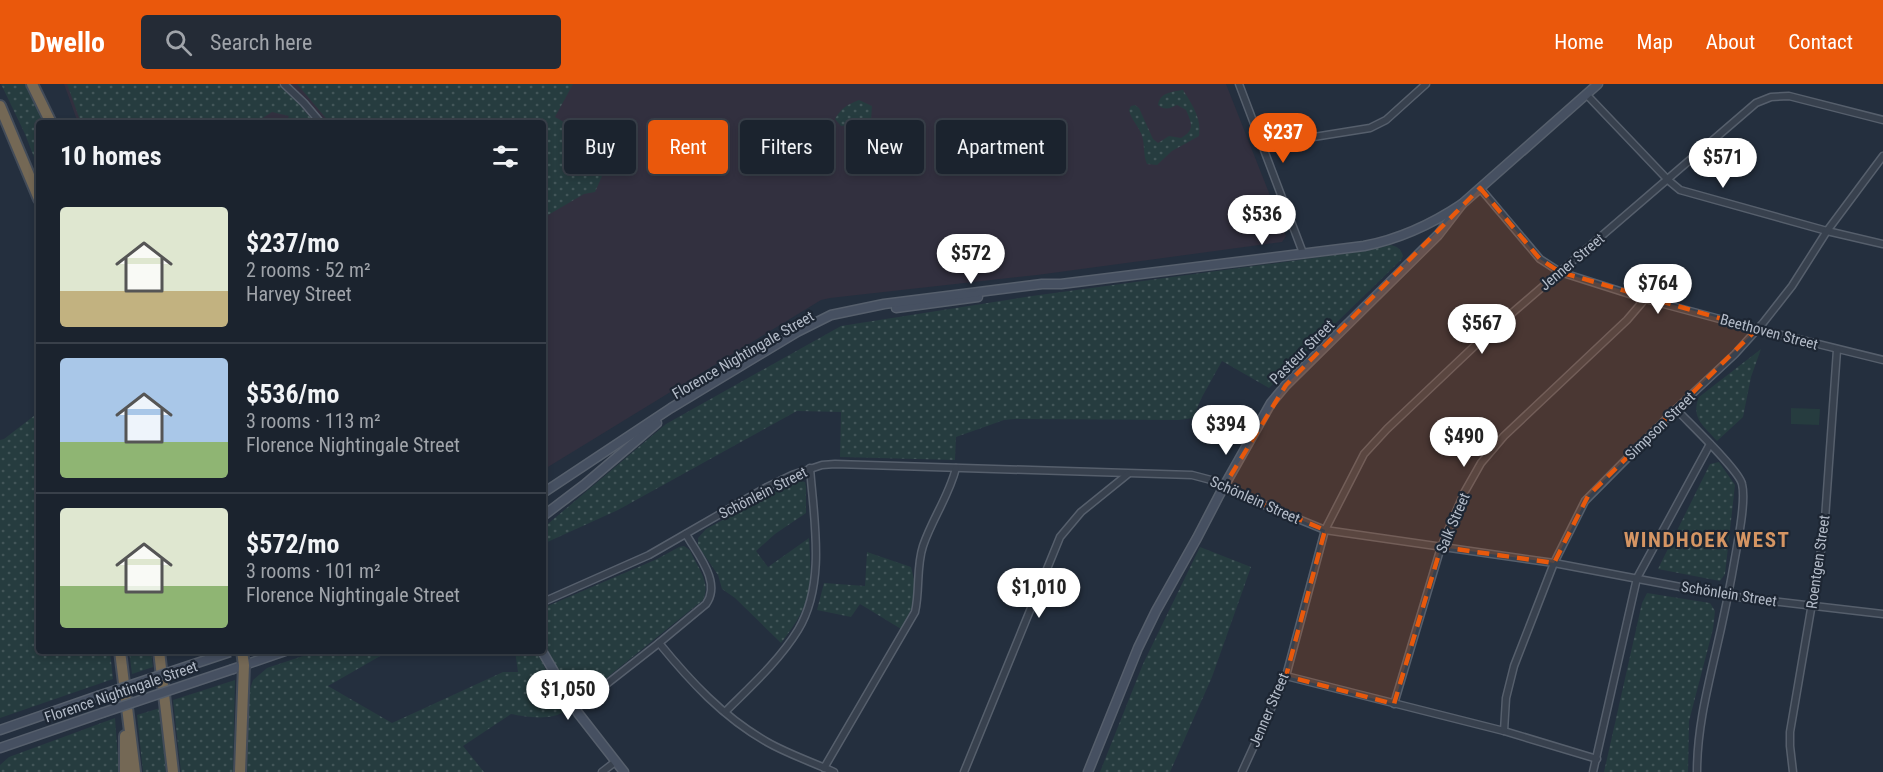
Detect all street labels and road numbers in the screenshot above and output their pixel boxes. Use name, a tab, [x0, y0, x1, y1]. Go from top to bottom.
street label: Jenner Street	[1536, 230, 1608, 294]
street label: Florence Nightingale Street	[669, 307, 817, 403]
street label: Beethoven Street	[1718, 310, 1820, 354]
street label: Pasteur Street	[1266, 316, 1338, 388]
street label: Simpson Street	[1621, 388, 1699, 464]
street label: Schönlein Street	[716, 463, 810, 523]
street label: Schönlein Street	[1207, 472, 1303, 528]
street label: Salk Street	[1432, 490, 1474, 556]
street label: Roentgen Street	[1803, 514, 1833, 610]
street label: Schönlein Street	[1680, 578, 1778, 610]
street label: Florence Nightingale Street	[42, 657, 200, 727]
street label: Jenner Street	[1245, 670, 1293, 750]

